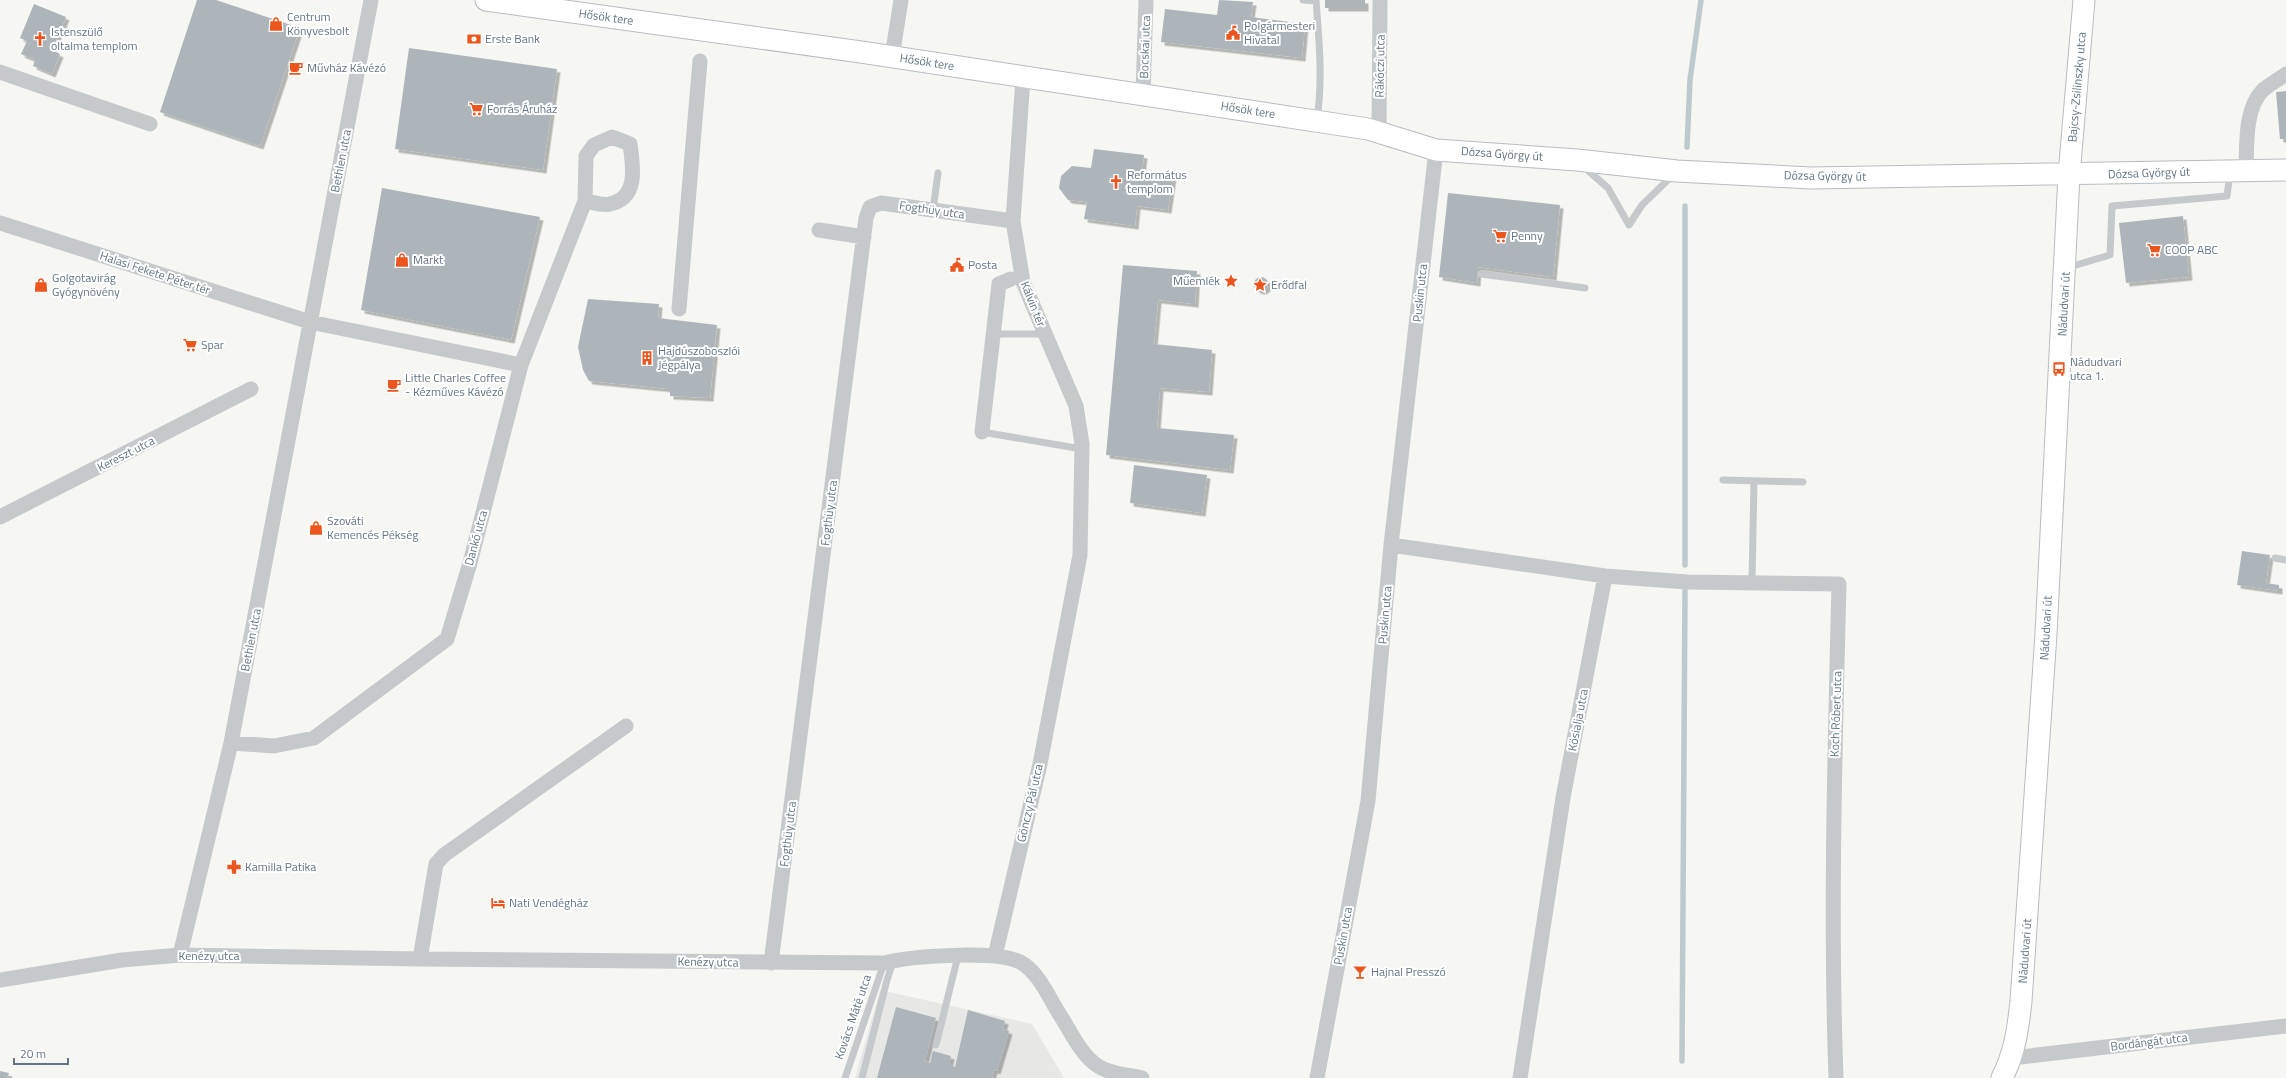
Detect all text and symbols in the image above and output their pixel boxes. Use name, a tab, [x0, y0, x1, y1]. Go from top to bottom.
street label: Hősök tere	[577, 3, 635, 30]
place label: Centrum Könyvesbolt	[287, 7, 350, 40]
street label: Bocskai utca	[1134, 15, 1155, 79]
shop icon: Centrum Könyvesbolt	[268, 16, 284, 32]
place label: Polgármesteri Hivatal	[1244, 16, 1315, 49]
place label: Istenszülő oltalma templom	[51, 22, 138, 55]
public building icon: Polgármesteri Hivatal	[1225, 25, 1241, 41]
place label: Erste Bank	[485, 29, 540, 48]
church icon: Istenszülő oltalma templom	[32, 31, 48, 47]
bank icon: Erste Bank	[466, 31, 482, 47]
street label: Bajcsy-Zsilinszky utca	[2062, 31, 2091, 143]
street label: Rákóczi utca	[1369, 34, 1390, 98]
street label: Hősök tere	[898, 48, 956, 75]
place label: Művház Kávézó	[307, 58, 386, 77]
cafe icon: Művház Kávézó	[288, 60, 304, 76]
street label: Hősök tere	[1219, 96, 1277, 123]
place label: Forrás Áruház	[487, 99, 558, 118]
supermarket icon: Forrás Áruház	[468, 101, 484, 117]
street label: Bethlen utca	[325, 128, 356, 194]
street label: Dózsa György út	[1460, 141, 1545, 166]
street label: Dózsa György út	[2108, 162, 2191, 183]
place label: Református templom	[1127, 165, 1187, 198]
street label: Dózsa György út	[1784, 165, 1867, 186]
church icon: Református templom	[1108, 174, 1124, 190]
street label: Fogthüy utca	[898, 196, 966, 223]
place label: Penny	[1511, 226, 1543, 245]
supermarket icon: Penny	[1492, 228, 1508, 244]
place label: COOP ABC	[2165, 240, 2219, 259]
supermarket icon: COOP ABC	[2146, 242, 2162, 258]
street label: Halasi Fekete Péter tér	[98, 246, 213, 299]
place label: Markt	[413, 250, 444, 269]
shop icon: Markt	[394, 252, 410, 268]
place label: Posta	[968, 255, 997, 274]
public building icon: Posta	[949, 257, 965, 273]
street label: Puskin utca	[1407, 263, 1432, 323]
place label: Golgotavirág Gyógynövény	[52, 268, 120, 301]
street label: Nádudvari út	[2052, 270, 2075, 337]
place label: Műemlék	[1173, 271, 1220, 290]
place icon: Műemlék	[1223, 273, 1239, 289]
place label: Erődfal	[1271, 275, 1307, 294]
shop icon: Golgotavirág Gyógynövény	[33, 277, 49, 293]
place icon: Erődfal	[1252, 277, 1268, 293]
street label: Kálvin tér	[1016, 278, 1051, 329]
place label: Spar	[201, 335, 224, 354]
supermarket icon: Spar	[182, 337, 198, 353]
place label: Hajdúszoboszlói Jégpálya	[658, 341, 740, 374]
building icon: Hajdúszoboszlói Jégpálya	[639, 350, 655, 366]
place label: Nádudvari utca 1.	[2070, 352, 2122, 385]
bus stop icon: Nádudvari utca 1.	[2051, 361, 2067, 377]
place label: Little Charles Coffee - Kézműves Kávézó	[405, 368, 506, 401]
cafe icon: Little Charles Coffee - Kézműves Kávézó	[386, 377, 402, 393]
street label: Kereszt utca	[94, 431, 158, 476]
street label: Fogthüy utca	[815, 479, 842, 547]
street label: Dankó utca	[459, 508, 492, 568]
place label: Szováti Kemencés Pékség	[327, 511, 418, 544]
shop icon: Szováti Kemencés Pékség	[308, 520, 324, 536]
street label: Puskin utca	[1372, 585, 1397, 645]
street label: Nádudvari út	[2034, 594, 2057, 661]
street label: Bethlen utca	[235, 607, 266, 673]
street label: Koch Róbert utca	[1825, 671, 1846, 757]
street label: Kösialja utca	[1562, 687, 1593, 753]
street label: Gönczy Pál utca	[1011, 762, 1048, 844]
street label: Fogthüy utca	[774, 800, 801, 868]
place label: Kamilla Patika	[245, 857, 316, 876]
pharmacy icon: Kamilla Patika	[226, 859, 242, 875]
place label: Nati Vendégház	[509, 893, 588, 912]
hotel icon: Nati Vendégház	[490, 895, 506, 911]
street label: Puskin utca	[1328, 906, 1357, 966]
street label: Nádudvari út	[2013, 917, 2036, 984]
street label: Kenézy utca	[179, 946, 239, 965]
street label: Kenézy utca	[677, 951, 739, 972]
place label: Hajnal Presszó	[1371, 962, 1446, 981]
bar icon: Hajnal Presszó	[1352, 964, 1368, 980]
street label: Kovács Máté utca	[829, 972, 876, 1062]
street label: Bordángát utca	[2109, 1027, 2189, 1056]
scale bar	[14, 1040, 68, 1066]
text: 20 m	[20, 1044, 46, 1063]

